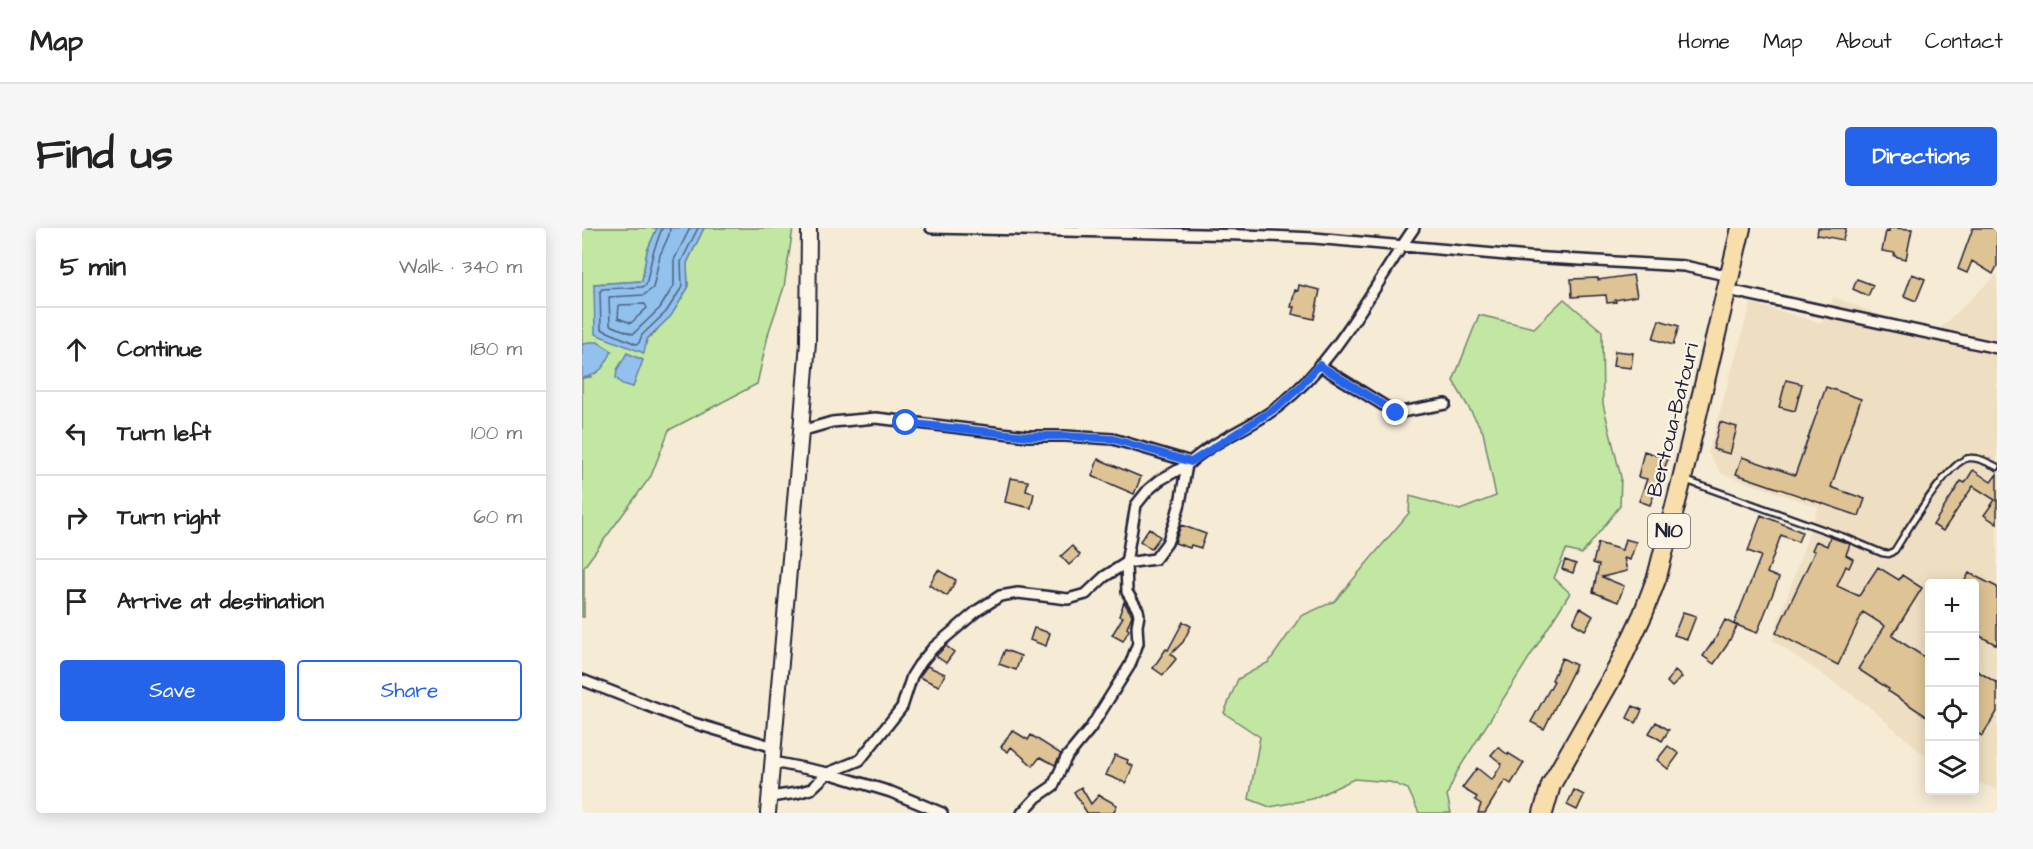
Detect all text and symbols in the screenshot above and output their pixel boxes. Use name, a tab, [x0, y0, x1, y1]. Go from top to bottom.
text: Map	[30, 22, 83, 61]
text: Home	[1678, 27, 1730, 56]
text: Map	[1763, 27, 1803, 56]
text: About	[1836, 27, 1892, 56]
text: Contact	[1925, 27, 2003, 56]
text: Find us	[36, 127, 173, 185]
button: Directions	[1845, 127, 1997, 186]
text: 5 min	[60, 249, 126, 285]
text: Walk · 340 m	[399, 253, 522, 281]
icon: ahead	[60, 333, 93, 366]
text: Continue	[117, 334, 202, 365]
text: 180 m	[470, 335, 522, 363]
street label: Bertoua-Batouri	[1640, 340, 1706, 500]
route end	[1382, 399, 1408, 425]
route start	[892, 409, 918, 435]
icon: left	[60, 417, 93, 450]
text: Turn left	[117, 418, 211, 449]
text: 100 m	[471, 419, 522, 447]
icon: right	[60, 501, 93, 534]
text: Turn right	[117, 502, 220, 533]
text: 60 m	[473, 503, 522, 531]
road number: N10	[1648, 514, 1690, 548]
map controls	[1925, 579, 1979, 795]
button: +	[1925, 579, 1979, 633]
icon: arrive	[60, 585, 93, 618]
text: Arrive at destination	[117, 586, 324, 617]
button: −	[1925, 633, 1979, 687]
button: Save	[60, 660, 285, 721]
button: Share	[297, 660, 522, 721]
button: locate	[1925, 687, 1979, 741]
button: layers	[1925, 741, 1979, 795]

